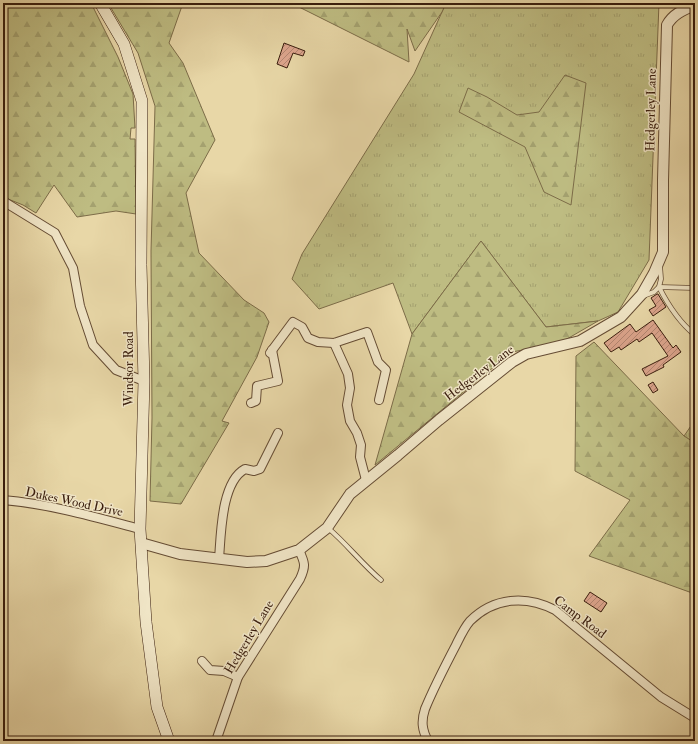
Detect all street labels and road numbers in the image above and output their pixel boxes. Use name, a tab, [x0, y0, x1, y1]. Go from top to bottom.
street label: Hedgerley Lane	[642, 68, 661, 152]
street label: Windsor Road	[121, 331, 137, 408]
street label: Hedgerley Lane	[441, 341, 518, 405]
street label: Dukes Wood Drive	[24, 484, 125, 520]
street label: Camp Road	[550, 592, 610, 643]
street label: Hedgerley Lane	[221, 597, 278, 677]

